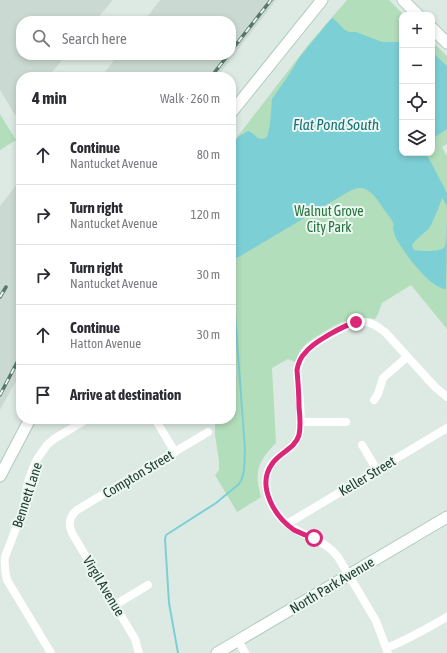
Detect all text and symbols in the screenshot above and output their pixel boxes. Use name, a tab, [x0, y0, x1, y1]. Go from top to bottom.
map controls	[399, 12, 435, 156]
button: +	[399, 12, 435, 48]
search box	[16, 16, 236, 60]
icon: search	[30, 27, 52, 49]
text: Search here	[62, 30, 127, 47]
button: −	[399, 48, 435, 84]
button: locate	[399, 84, 435, 120]
text: 4 min	[32, 88, 67, 108]
text: Walk · 260 m	[160, 91, 220, 106]
water label: Flat Pond South	[293, 116, 379, 133]
button: layers	[399, 120, 435, 156]
text: Continue	[70, 139, 120, 156]
icon: ahead	[32, 144, 54, 166]
text: 80 m	[197, 147, 220, 162]
text: Nantucket Avenue	[70, 156, 158, 171]
text: Turn right	[70, 199, 123, 216]
park label: Walnut Grove City Park	[294, 203, 364, 235]
icon: right	[32, 204, 54, 226]
text: 120 m	[191, 207, 220, 222]
text: Nantucket Avenue	[70, 216, 158, 231]
text: Turn right	[70, 259, 123, 276]
icon: right	[32, 264, 54, 286]
text: 30 m	[197, 267, 220, 282]
text: Nantucket Avenue	[70, 276, 158, 291]
route end	[347, 313, 365, 331]
text: Continue	[70, 319, 120, 336]
icon: ahead	[32, 324, 54, 346]
text: 30 m	[197, 327, 220, 342]
text: Hatton Avenue	[70, 336, 141, 351]
icon: arrive	[32, 384, 54, 406]
text: Arrive at destination	[70, 386, 181, 403]
street label: Compton Street	[100, 447, 176, 501]
street label: Keller Street	[336, 453, 398, 499]
street label: Bennett Lane	[9, 460, 45, 530]
route start	[305, 529, 323, 547]
street label: Virgil Avenue	[80, 553, 128, 619]
street label: North Park Avenue	[287, 554, 377, 616]

